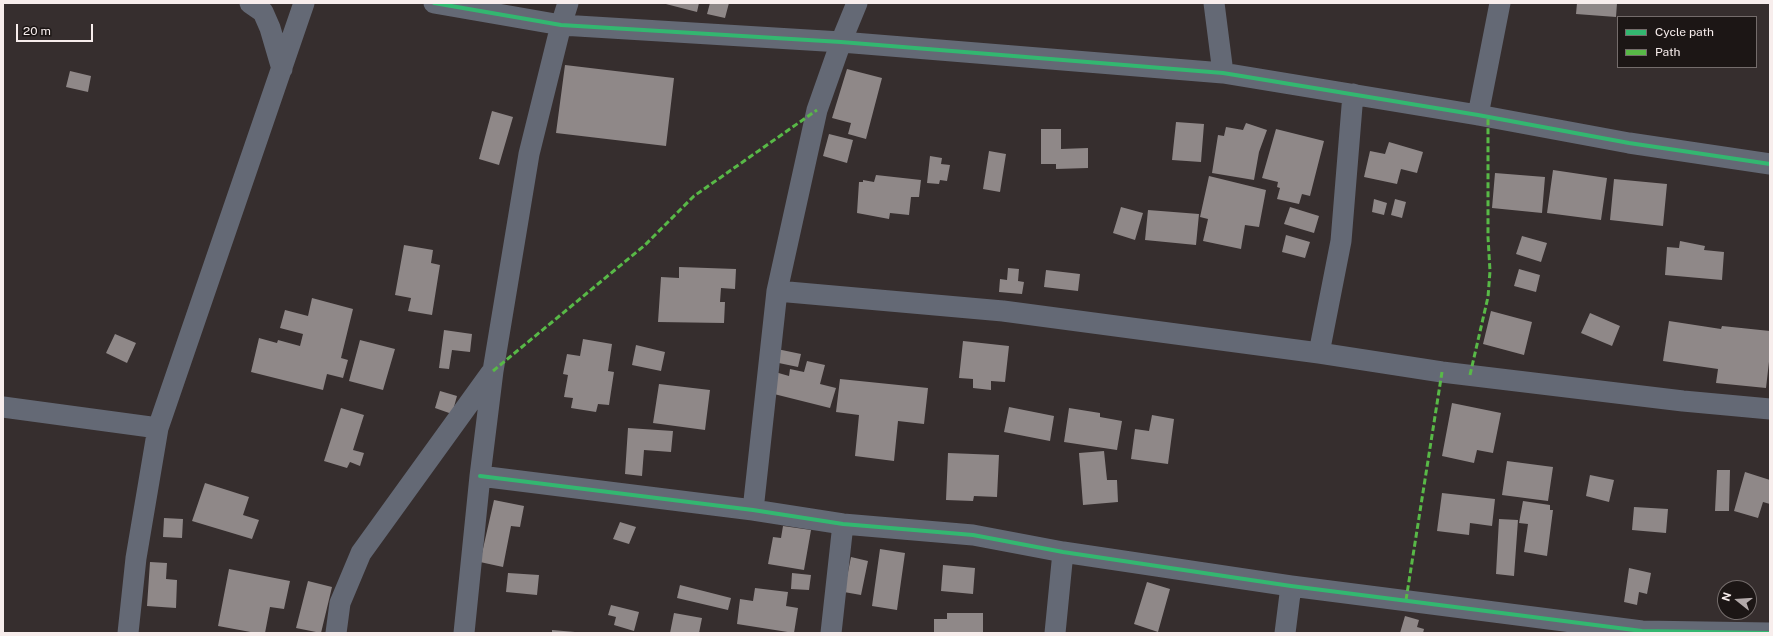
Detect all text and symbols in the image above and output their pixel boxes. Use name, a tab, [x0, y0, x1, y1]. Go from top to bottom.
scale bar	[18, 16, 95, 42]
legend	[1617, 16, 1757, 68]
text: 20 m	[23, 24, 51, 38]
text: Cycle path	[1655, 25, 1714, 39]
text: Path	[1655, 45, 1681, 59]
north arrow	[1717, 580, 1757, 620]
text: N	[1719, 591, 1733, 603]

